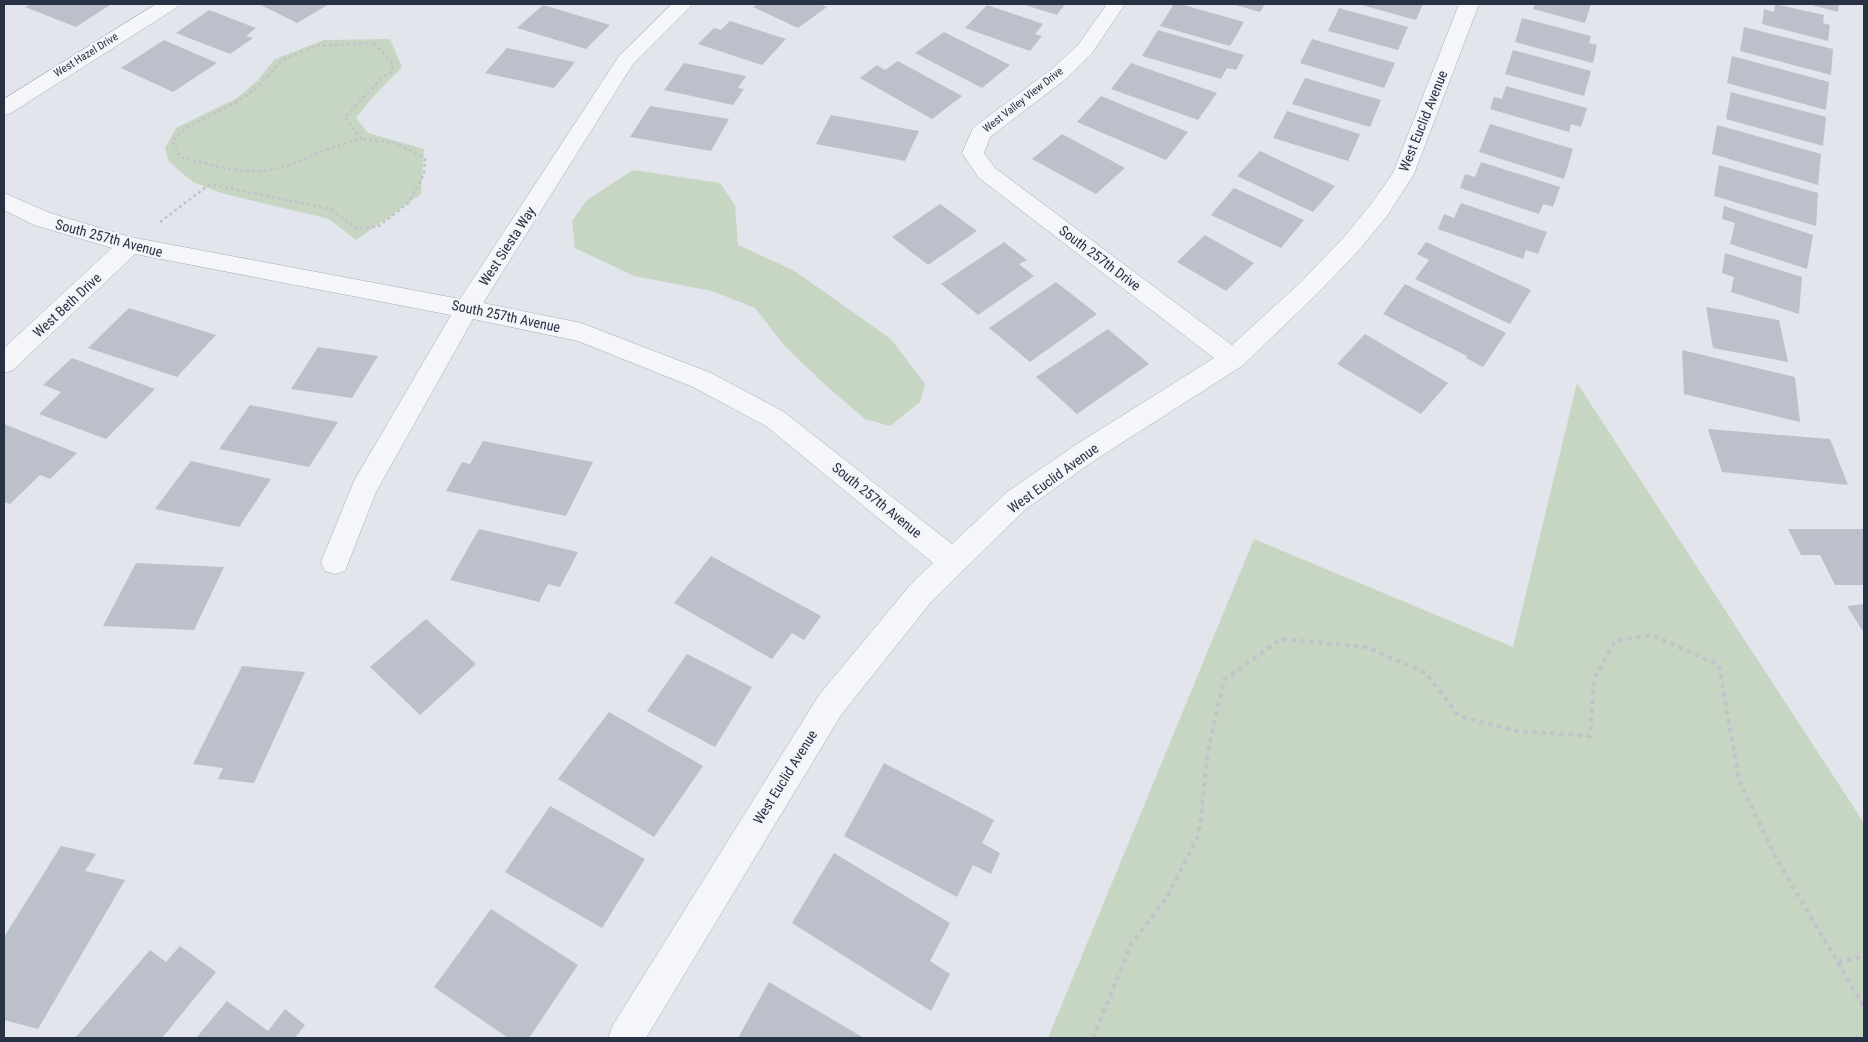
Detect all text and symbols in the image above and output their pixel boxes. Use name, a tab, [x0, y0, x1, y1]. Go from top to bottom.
street label: West Hazel Drive	[52, 30, 120, 80]
street label: West Valley View Drive	[980, 65, 1066, 135]
street label: West Euclid Avenue	[1395, 68, 1451, 174]
street label: West Siesta Way	[475, 203, 539, 289]
street label: South 257th Avenue	[54, 216, 165, 260]
street label: South 257th Drive	[1056, 222, 1144, 294]
street label: West Beth Drive	[30, 269, 105, 341]
street label: South 257th Avenue	[450, 297, 562, 335]
street label: West Euclid Avenue	[1005, 440, 1102, 516]
street label: South 257th Avenue	[829, 459, 925, 541]
street label: West Euclid Avenue	[750, 727, 821, 827]

